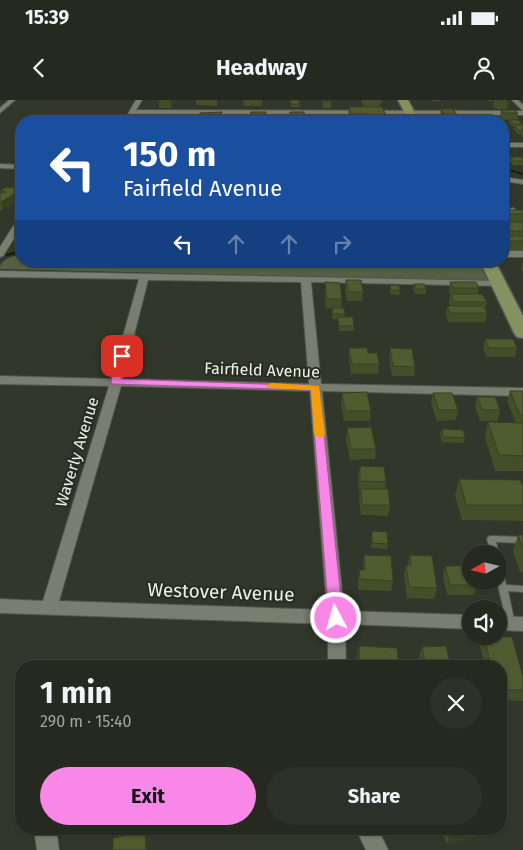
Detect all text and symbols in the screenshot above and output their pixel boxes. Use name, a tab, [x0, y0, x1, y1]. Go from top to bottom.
text: 15:39	[25, 6, 69, 29]
icon: back	[25, 54, 53, 82]
text: Headway	[216, 54, 307, 81]
icon: person	[470, 54, 498, 82]
text: 150 m	[123, 133, 216, 175]
icon: left	[40, 135, 105, 200]
text: Fairfield Avenue	[123, 175, 282, 202]
icon: left	[169, 230, 197, 258]
icon: ahead	[222, 230, 250, 258]
icon: ahead	[275, 230, 303, 258]
icon: right	[328, 230, 356, 258]
pin	[101, 335, 143, 377]
icon: arrive	[108, 342, 136, 370]
street label: Fairfield Avenue	[204, 358, 320, 382]
street label: Waverly Avenue	[51, 395, 103, 509]
north arrow	[462, 545, 508, 590]
map controls	[462, 545, 507, 645]
street label: Westover Avenue	[147, 578, 295, 606]
position arrow	[309, 591, 361, 643]
button: sound	[462, 600, 507, 645]
text: 1 min	[40, 675, 112, 711]
button: close	[430, 677, 482, 729]
text: 290 m · 15:40	[40, 712, 132, 731]
button: Exit	[40, 767, 256, 825]
button: Share	[266, 767, 482, 825]

